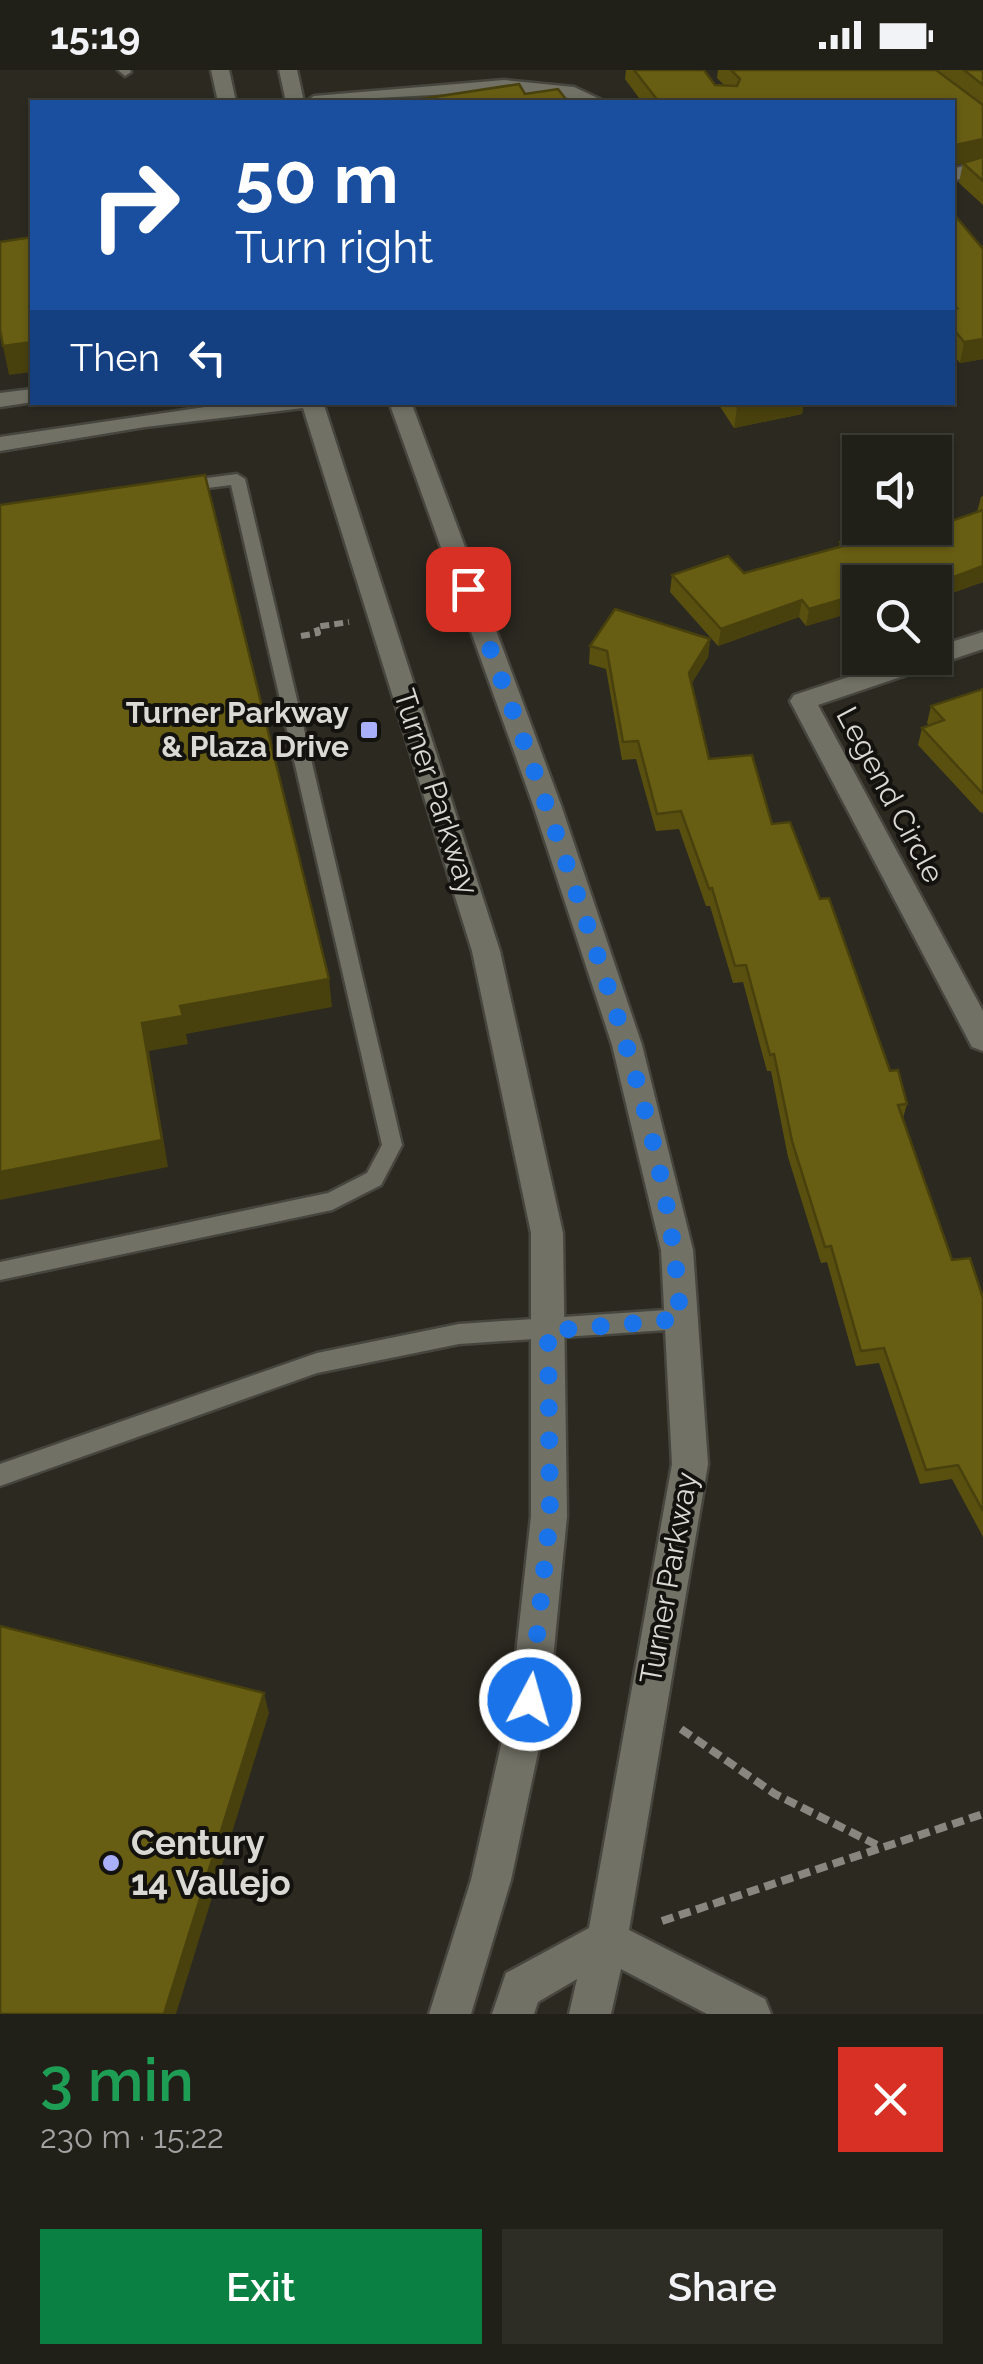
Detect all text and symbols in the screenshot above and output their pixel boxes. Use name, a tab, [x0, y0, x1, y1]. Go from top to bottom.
text: 15:19	[50, 13, 140, 58]
text: 50 m	[235, 137, 399, 219]
icon: right	[70, 140, 200, 270]
text: Turn right	[235, 221, 433, 274]
icon: left	[180, 330, 235, 385]
text: Then	[70, 335, 160, 380]
map controls	[842, 435, 952, 675]
button: sound	[842, 435, 952, 545]
pin	[426, 547, 511, 632]
icon: arrive	[441, 562, 496, 617]
button: search	[842, 565, 952, 675]
street label: Turner Parkway	[387, 685, 486, 899]
place label: Turner Parkway & Plaza Drive	[126, 695, 349, 764]
street label: Legend Circle	[829, 701, 951, 889]
marker: Turner Parkway & Plaza Drive	[358, 719, 380, 741]
street label: Turner Parkway	[633, 1469, 704, 1686]
position arrow	[478, 1648, 582, 1752]
place label: Century 14 Vallejo	[131, 1822, 291, 1903]
marker: Century 14 Vallejo	[100, 1852, 122, 1874]
text: 3 min	[40, 2045, 194, 2115]
button: close	[838, 2047, 943, 2152]
text: 230 m · 15:22	[40, 2118, 224, 2155]
button: Exit	[40, 2229, 482, 2344]
button: Share	[502, 2229, 943, 2344]

